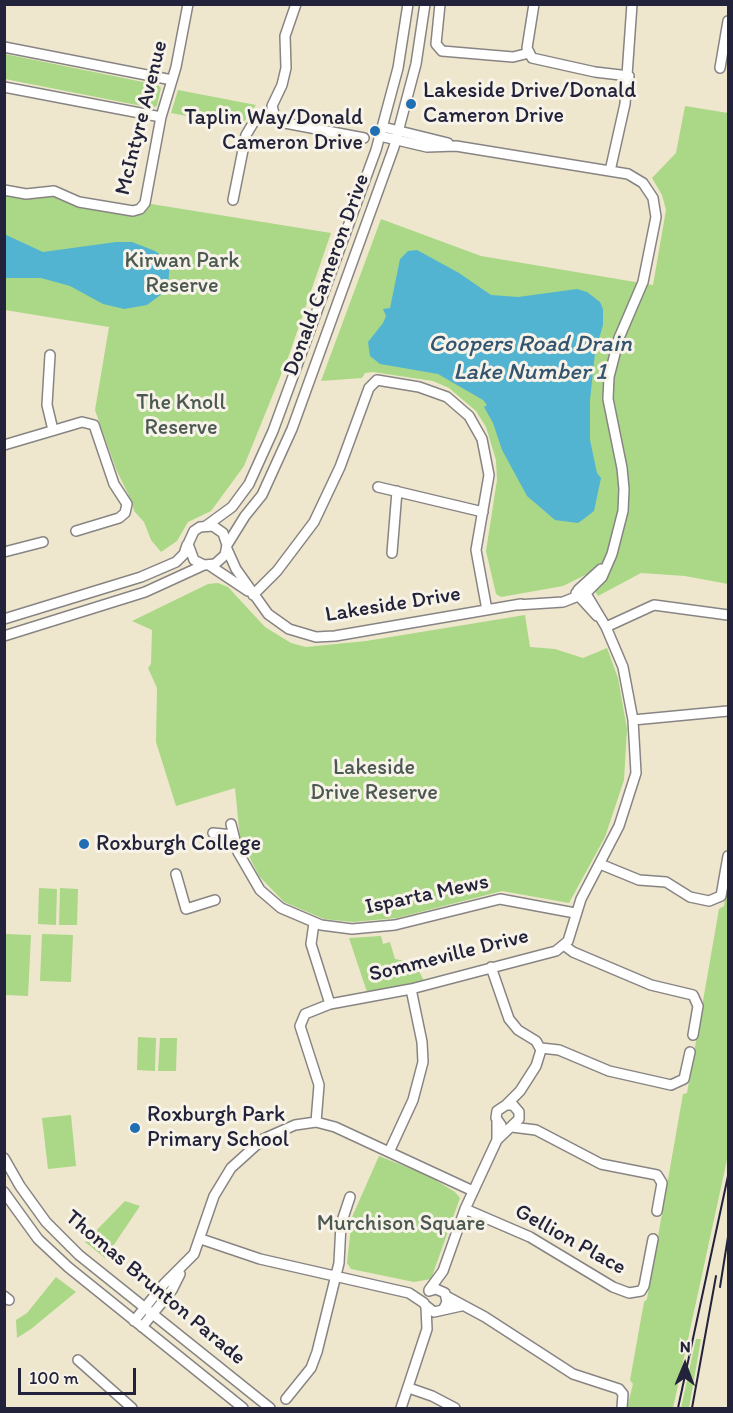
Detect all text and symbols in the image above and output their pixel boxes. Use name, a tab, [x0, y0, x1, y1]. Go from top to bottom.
street label: McIntyre Avenue	[110, 38, 174, 198]
place label: Lakeside Drive/Donald Cameron Drive	[423, 78, 636, 130]
marker: Lakeside Drive/Donald Cameron Drive	[404, 97, 418, 111]
place label: Taplin Way/Donald Cameron Drive	[184, 105, 363, 156]
marker: Taplin Way/Donald Cameron Drive	[368, 124, 382, 138]
street label: Donald Cameron Drive	[278, 170, 376, 380]
park label: Kirwan Park Reserve	[125, 248, 239, 300]
water label: Coopers Road Drain Lake Number 1	[428, 331, 632, 387]
park label: The Knoll Reserve	[136, 390, 226, 442]
street label: Lakeside Drive	[323, 581, 463, 629]
park label: Lakeside Drive Reserve	[310, 755, 438, 806]
place label: Roxburgh College	[96, 831, 261, 857]
marker: Roxburgh College	[77, 837, 91, 851]
street label: Isparta Mews	[363, 869, 491, 921]
street label: Sommeville Drive	[366, 923, 532, 989]
place label: Roxburgh Park Primary School	[147, 1102, 289, 1154]
marker: Roxburgh Park Primary School	[128, 1121, 142, 1135]
street label: Gellion Place	[510, 1199, 630, 1281]
street label: Thomas Brunton Parade	[59, 1205, 251, 1371]
park label: Murchison Square	[317, 1211, 485, 1237]
north arrow	[655, 1335, 715, 1395]
text: N	[680, 1337, 691, 1356]
scale bar	[21, 1356, 140, 1394]
text: 100 m	[29, 1367, 79, 1389]

